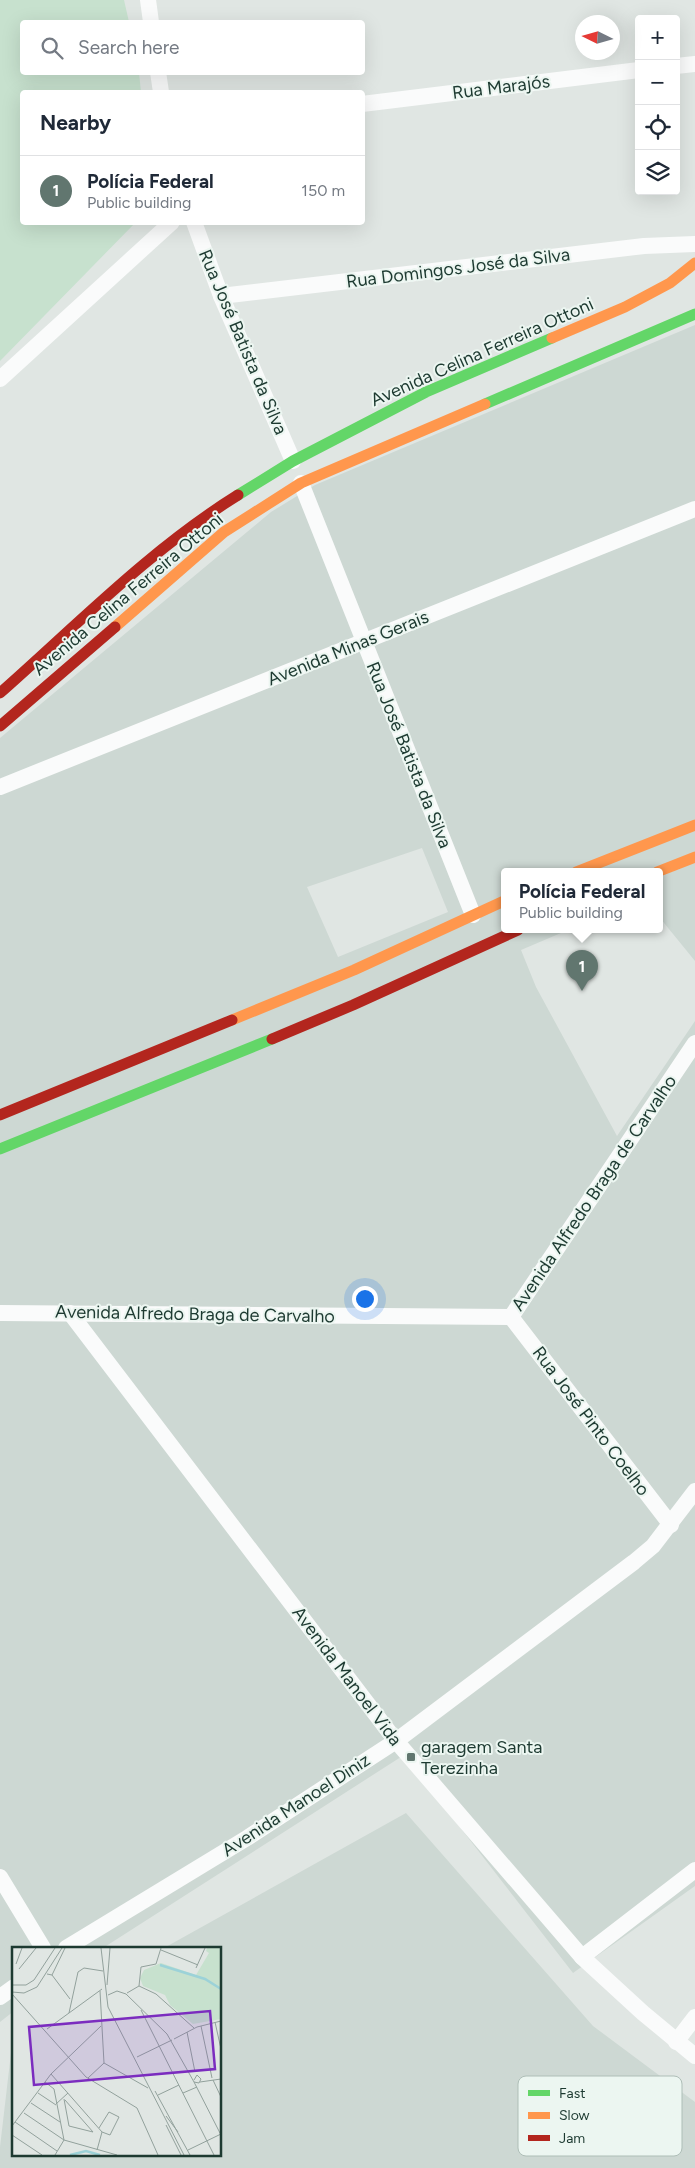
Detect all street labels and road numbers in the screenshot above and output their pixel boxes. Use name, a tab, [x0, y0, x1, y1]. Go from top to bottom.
street label: Rua Marajós	[451, 70, 551, 104]
street label: Rua Domingos José da Silva	[345, 243, 571, 293]
street label: Rua José Batista da Silva	[194, 246, 292, 438]
street label: Avenida Celina Ferreira Ottoni	[367, 293, 597, 411]
street label: Avenida Celina Ferreira Ottoni	[28, 508, 228, 680]
street label: Avenida Minas Gerais	[264, 606, 432, 690]
street label: Rua José Batista da Silva	[362, 659, 456, 851]
street label: Avenida Alfredo Braga de Carvalho	[507, 1071, 681, 1315]
street label: Avenida Alfredo Braga de Carvalho	[55, 1301, 335, 1327]
street label: Rua José Pinto Coelho	[528, 1342, 654, 1500]
street label: Avenida Manoel Vida	[287, 1602, 407, 1750]
street label: Avenida Manoel Diniz	[218, 1749, 374, 1861]

